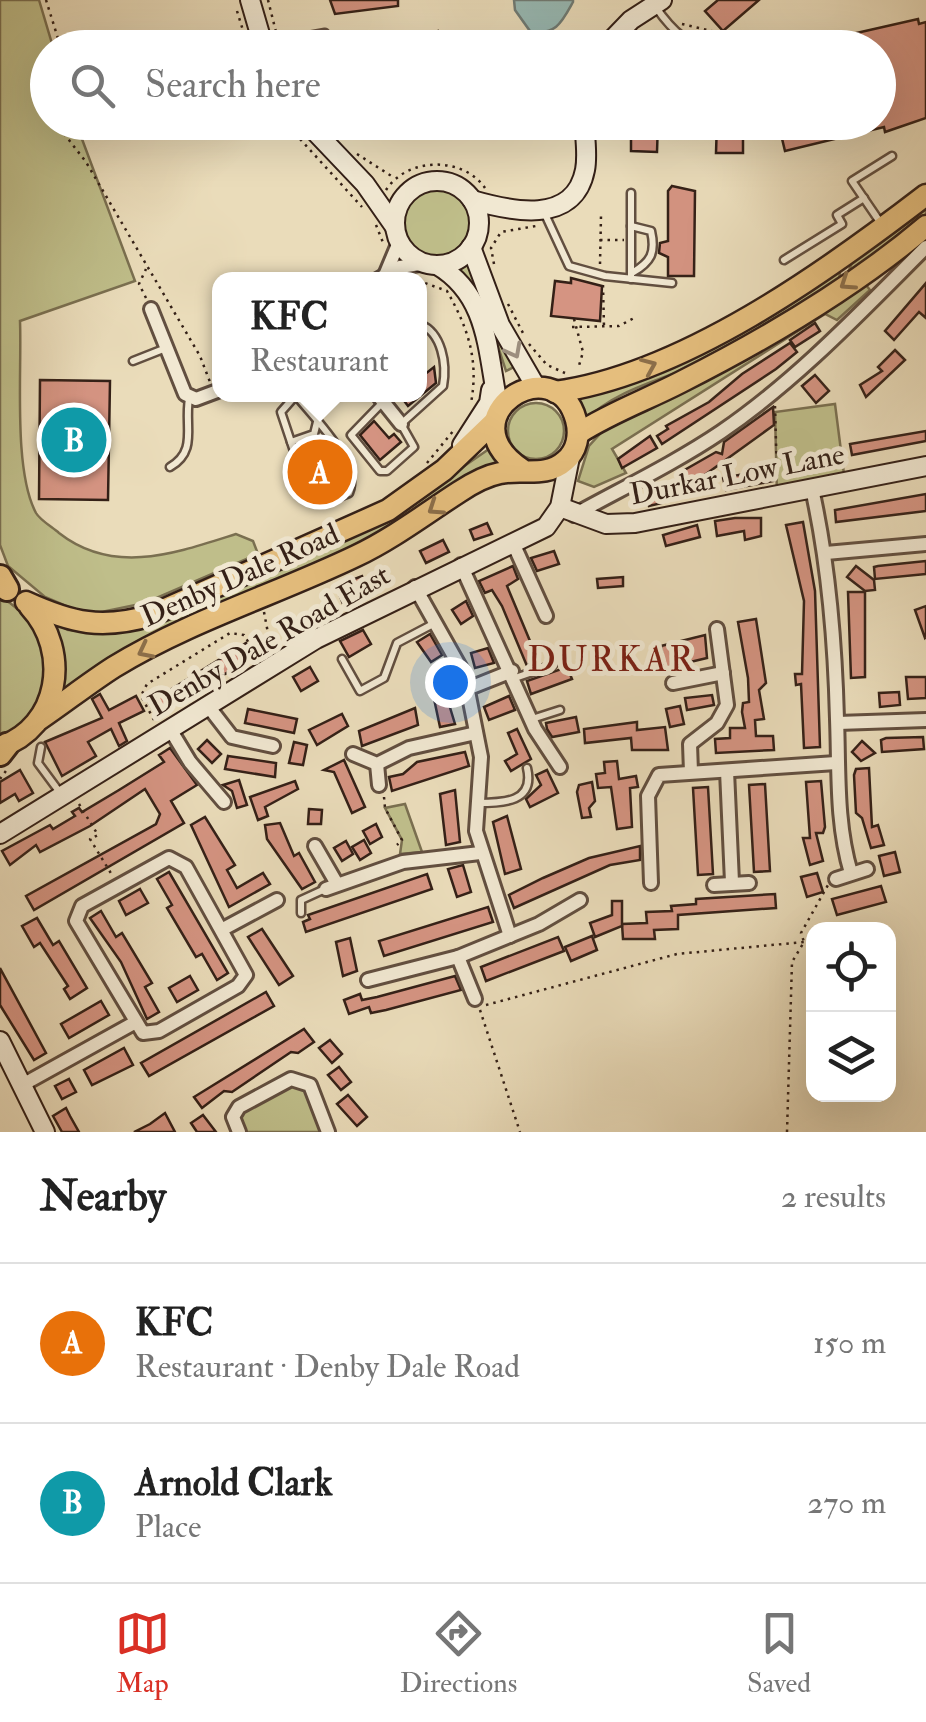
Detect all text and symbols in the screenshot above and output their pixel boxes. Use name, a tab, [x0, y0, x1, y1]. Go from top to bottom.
search box	[30, 30, 896, 140]
icon: search	[65, 58, 120, 113]
text: Search here	[145, 61, 321, 109]
one-way arrow	[839, 271, 858, 289]
popup	[212, 272, 427, 402]
text: KFC	[250, 293, 328, 341]
text: Restaurant	[250, 341, 389, 381]
one-way arrow	[501, 341, 521, 359]
one-way arrow	[639, 358, 656, 378]
pin: B	[42, 402, 106, 478]
pin: A	[288, 434, 352, 510]
street label: Durkar Low Lane	[627, 436, 848, 513]
one-way arrow	[428, 495, 446, 514]
street label: Denby Dale Road	[136, 515, 345, 636]
street label: Denby Dale Road East	[142, 556, 397, 725]
district label: DURKAR	[527, 638, 697, 682]
one-way arrow	[137, 639, 155, 658]
your location	[425, 657, 476, 708]
map controls	[806, 922, 896, 1102]
button: locate	[806, 922, 896, 1012]
button: layers	[806, 1012, 896, 1102]
text: Nearby	[40, 1171, 166, 1223]
text: 2 results	[781, 1177, 886, 1217]
text: KFC	[135, 1299, 213, 1347]
text: A	[62, 1323, 83, 1363]
text: 150 m	[813, 1323, 886, 1363]
text: Restaurant · Denby Dale Road	[135, 1347, 520, 1387]
text: Arnold Clark	[135, 1459, 333, 1507]
text: B	[62, 1483, 83, 1523]
text: 270 m	[807, 1483, 886, 1523]
text: Place	[135, 1507, 201, 1547]
tab: Map	[115, 1606, 170, 1701]
tab: Directions	[400, 1606, 517, 1701]
tab: Saved	[747, 1606, 811, 1701]

